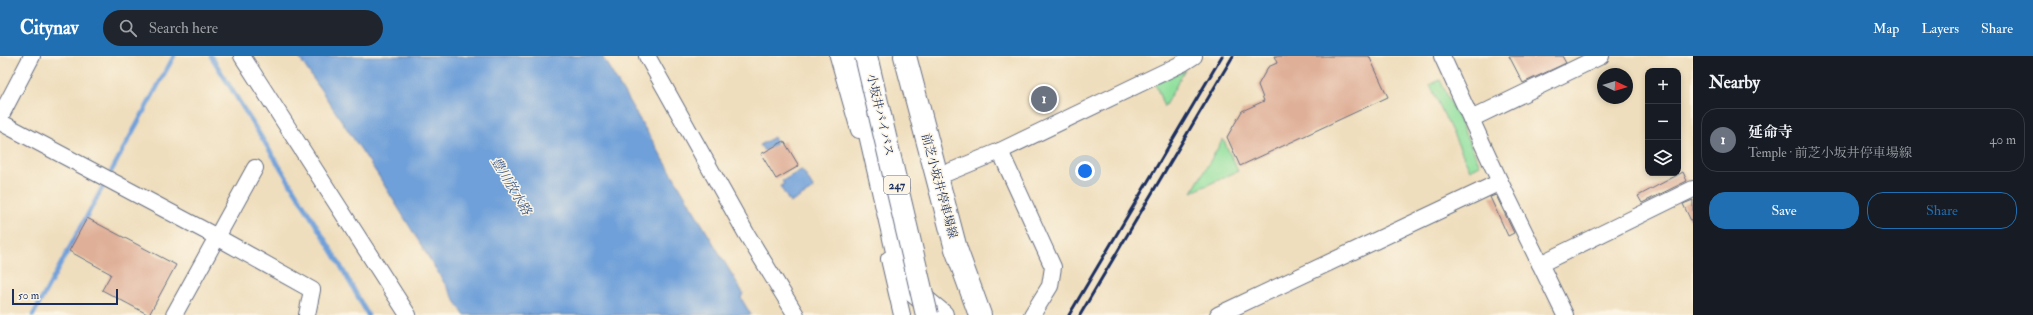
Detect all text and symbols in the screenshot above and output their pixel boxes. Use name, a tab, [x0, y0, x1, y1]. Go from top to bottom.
search box	[103, 10, 383, 46]
text: Citynav	[20, 16, 79, 40]
icon: search	[117, 17, 139, 39]
text: Search here	[149, 19, 218, 38]
text: Map	[1873, 20, 1899, 37]
text: Layers	[1921, 20, 1959, 37]
text: Share	[1981, 20, 2013, 37]
north arrow	[1597, 68, 1633, 104]
map controls	[1645, 68, 1681, 176]
button: +	[1645, 68, 1681, 104]
text: Nearby	[1709, 72, 1760, 93]
street label: 小坂井バイパス	[863, 73, 897, 157]
pin: 1	[1031, 84, 1057, 114]
button: −	[1645, 104, 1681, 140]
text: 延命寺	[1748, 123, 1793, 142]
street label: 前芝小坂井停車場線	[918, 132, 960, 240]
text: 1	[1721, 132, 1725, 148]
text: 40 m	[1990, 132, 2016, 148]
button: layers	[1645, 140, 1681, 176]
text: Temple · 前芝小坂井停車場線	[1748, 145, 1912, 161]
water label: 豊川放水路	[487, 154, 535, 219]
your location	[1075, 161, 1095, 181]
road number: 247	[884, 176, 910, 194]
button: Save	[1709, 192, 1859, 229]
button: Share	[1867, 192, 2017, 229]
scale bar	[12, 287, 118, 306]
text: 50 m	[18, 289, 39, 302]

